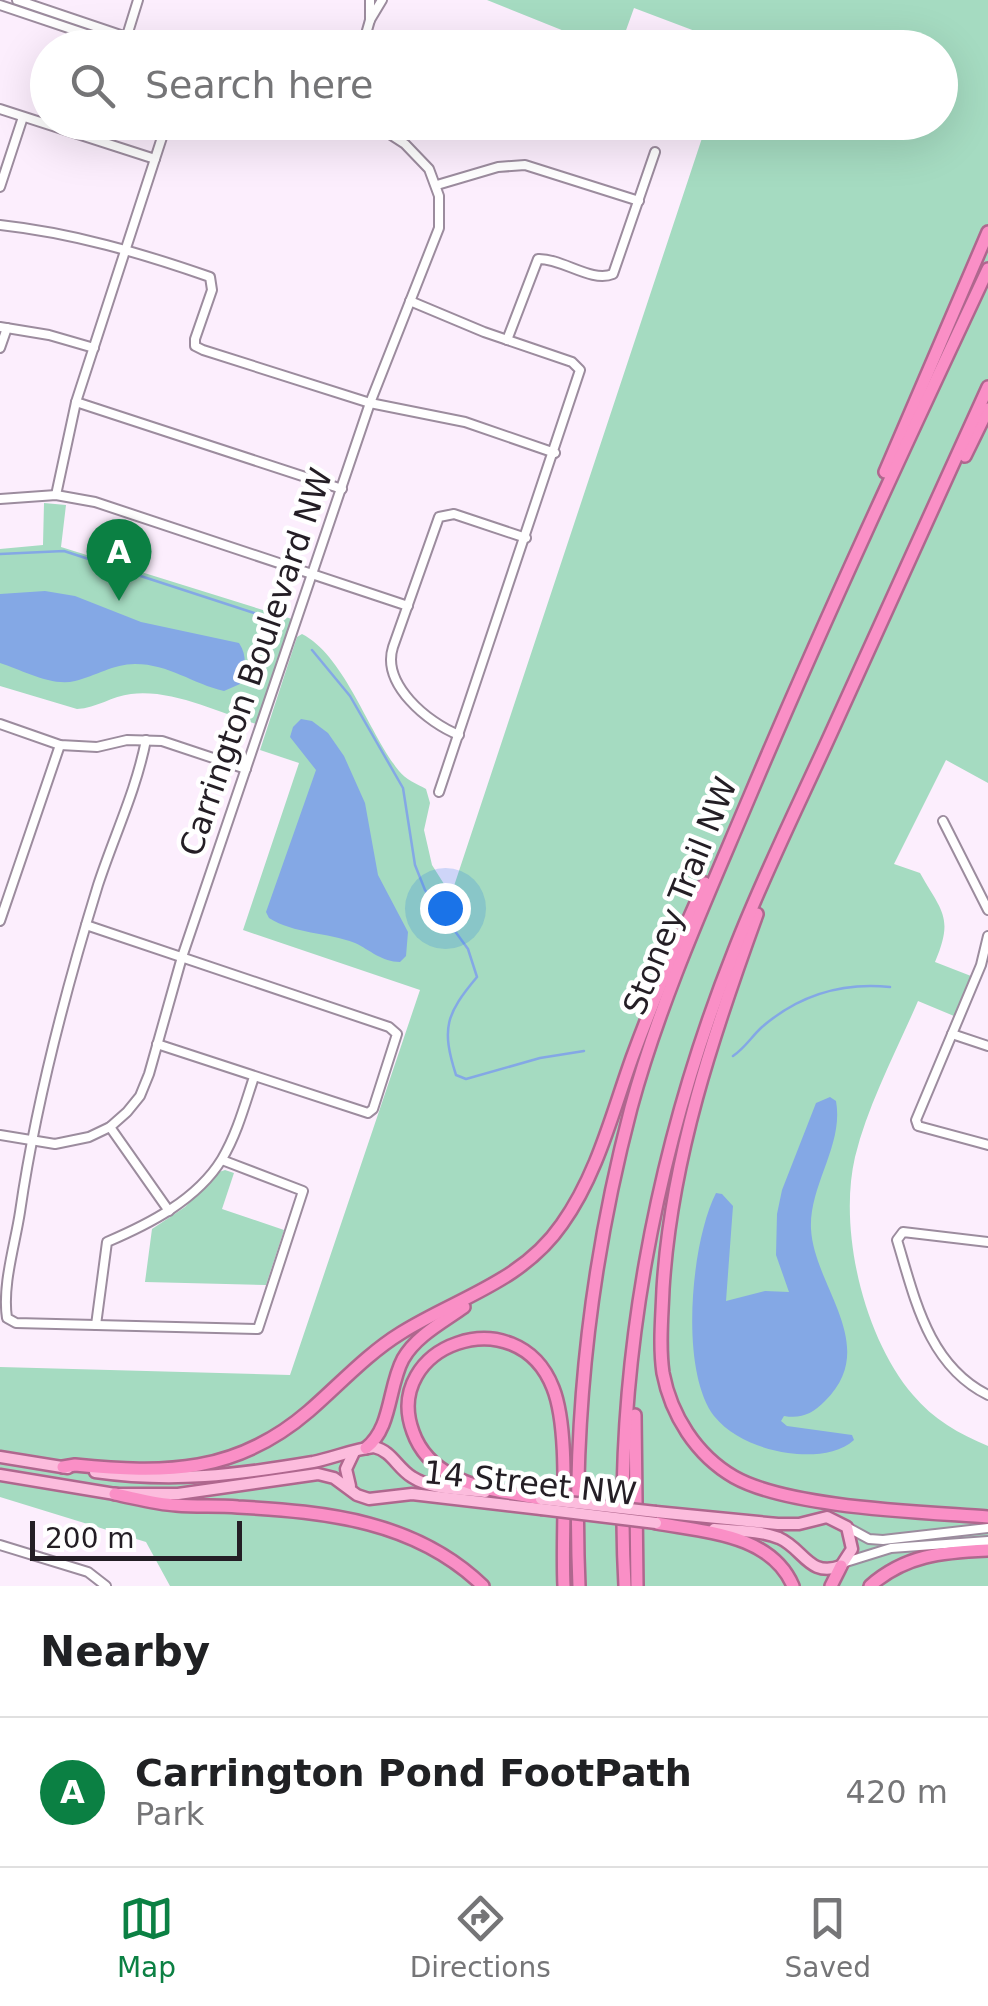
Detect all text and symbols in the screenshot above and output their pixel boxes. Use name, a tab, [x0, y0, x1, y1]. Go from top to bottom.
search box	[30, 30, 958, 140]
icon: search	[65, 58, 120, 113]
text: Search here	[145, 63, 373, 107]
street label: Carrington Boulevard NW	[172, 463, 340, 861]
pin: A	[86, 518, 152, 601]
street label: Stoney Trail NW	[615, 772, 745, 1020]
your location	[420, 883, 471, 934]
street label: 14 Street NW	[422, 1453, 638, 1513]
scale bar	[30, 1516, 242, 1560]
text: 200 m	[45, 1522, 135, 1555]
text: Nearby	[40, 1627, 210, 1676]
text: Carrington Pond FootPath	[135, 1751, 692, 1795]
text: A	[60, 1773, 85, 1811]
text: 420 m	[846, 1773, 948, 1811]
text: Park	[135, 1795, 204, 1833]
tab: Map	[117, 1891, 176, 1984]
tab: Directions	[410, 1891, 551, 1984]
tab: Saved	[785, 1891, 871, 1984]

